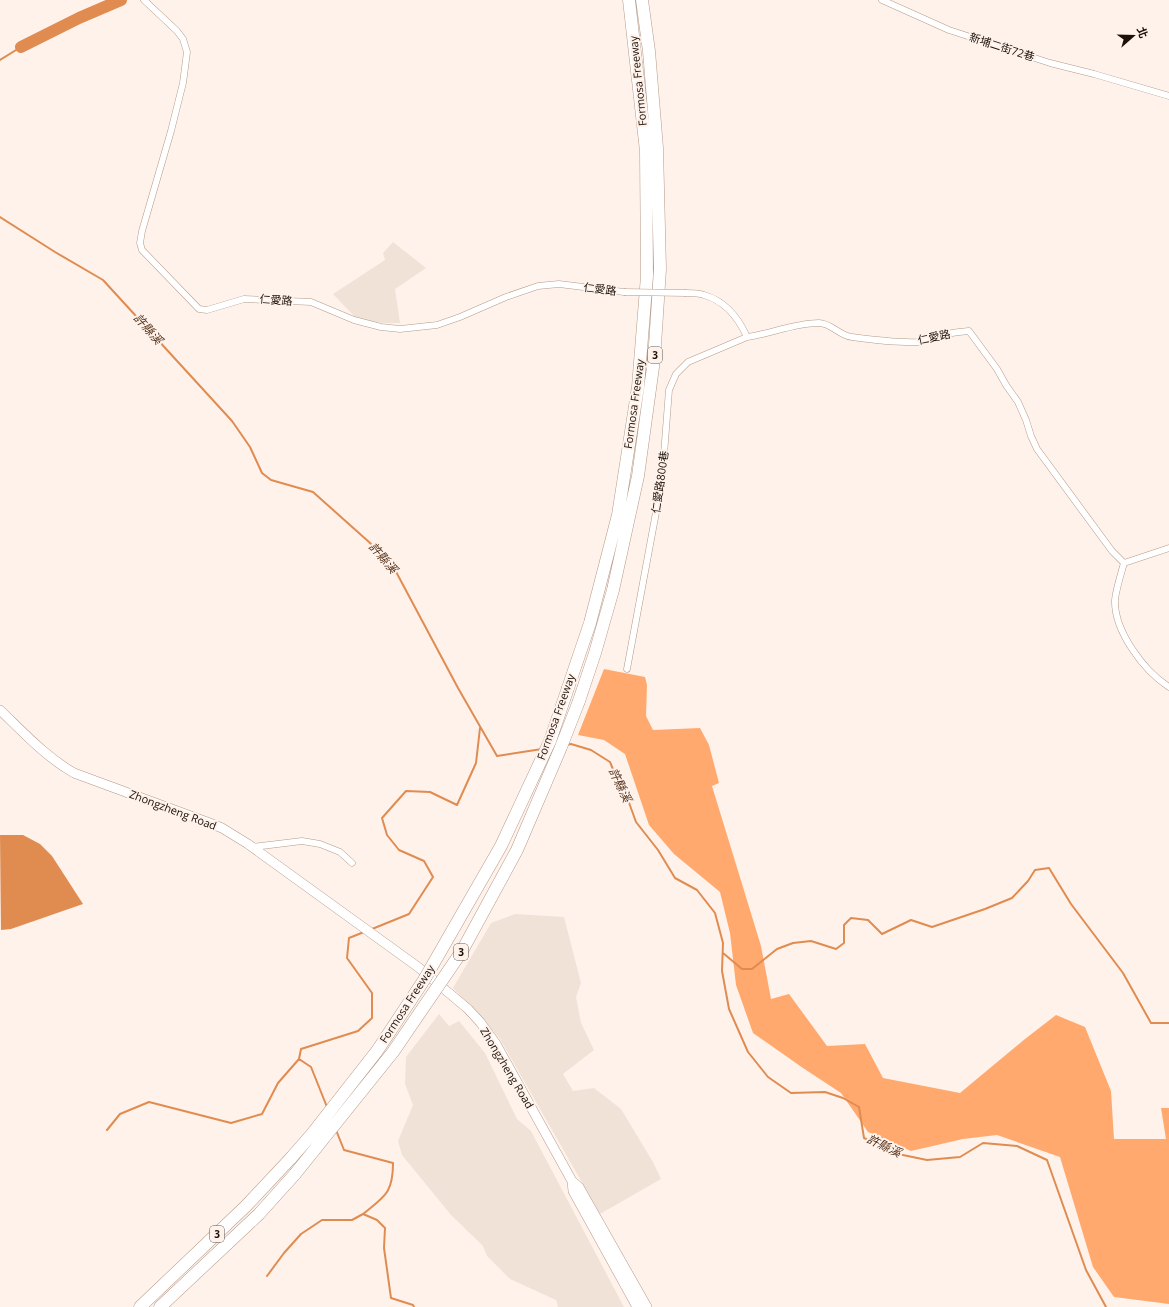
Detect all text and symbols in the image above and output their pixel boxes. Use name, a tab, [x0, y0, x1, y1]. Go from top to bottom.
north arrow	[1113, 16, 1153, 56]
text: 北	[1134, 25, 1152, 40]
street label: 新埔二街72巷	[968, 29, 1037, 64]
street label: Formosa Freeway	[625, 35, 650, 127]
street label: 仁愛路	[583, 279, 617, 298]
street label: 仁愛路	[259, 291, 293, 308]
water label: 許縣溪	[130, 310, 168, 349]
street label: 仁愛路	[916, 326, 952, 347]
road number: 3	[648, 347, 662, 363]
street label: Formosa Freeway	[620, 358, 647, 450]
street label: 仁愛路800巷	[648, 450, 671, 514]
water label: 許縣溪	[365, 539, 403, 578]
street label: Formosa Freeway	[533, 671, 578, 762]
water label: 許縣溪	[605, 765, 637, 807]
street label: Zhongzheng Road	[127, 786, 219, 833]
road number: 3	[454, 944, 468, 960]
street label: Formosa Freeway	[376, 961, 438, 1046]
street label: Zhongzheng Road	[477, 1024, 538, 1111]
water label: 許縣溪	[864, 1130, 906, 1162]
road number: 3	[210, 1226, 224, 1242]

